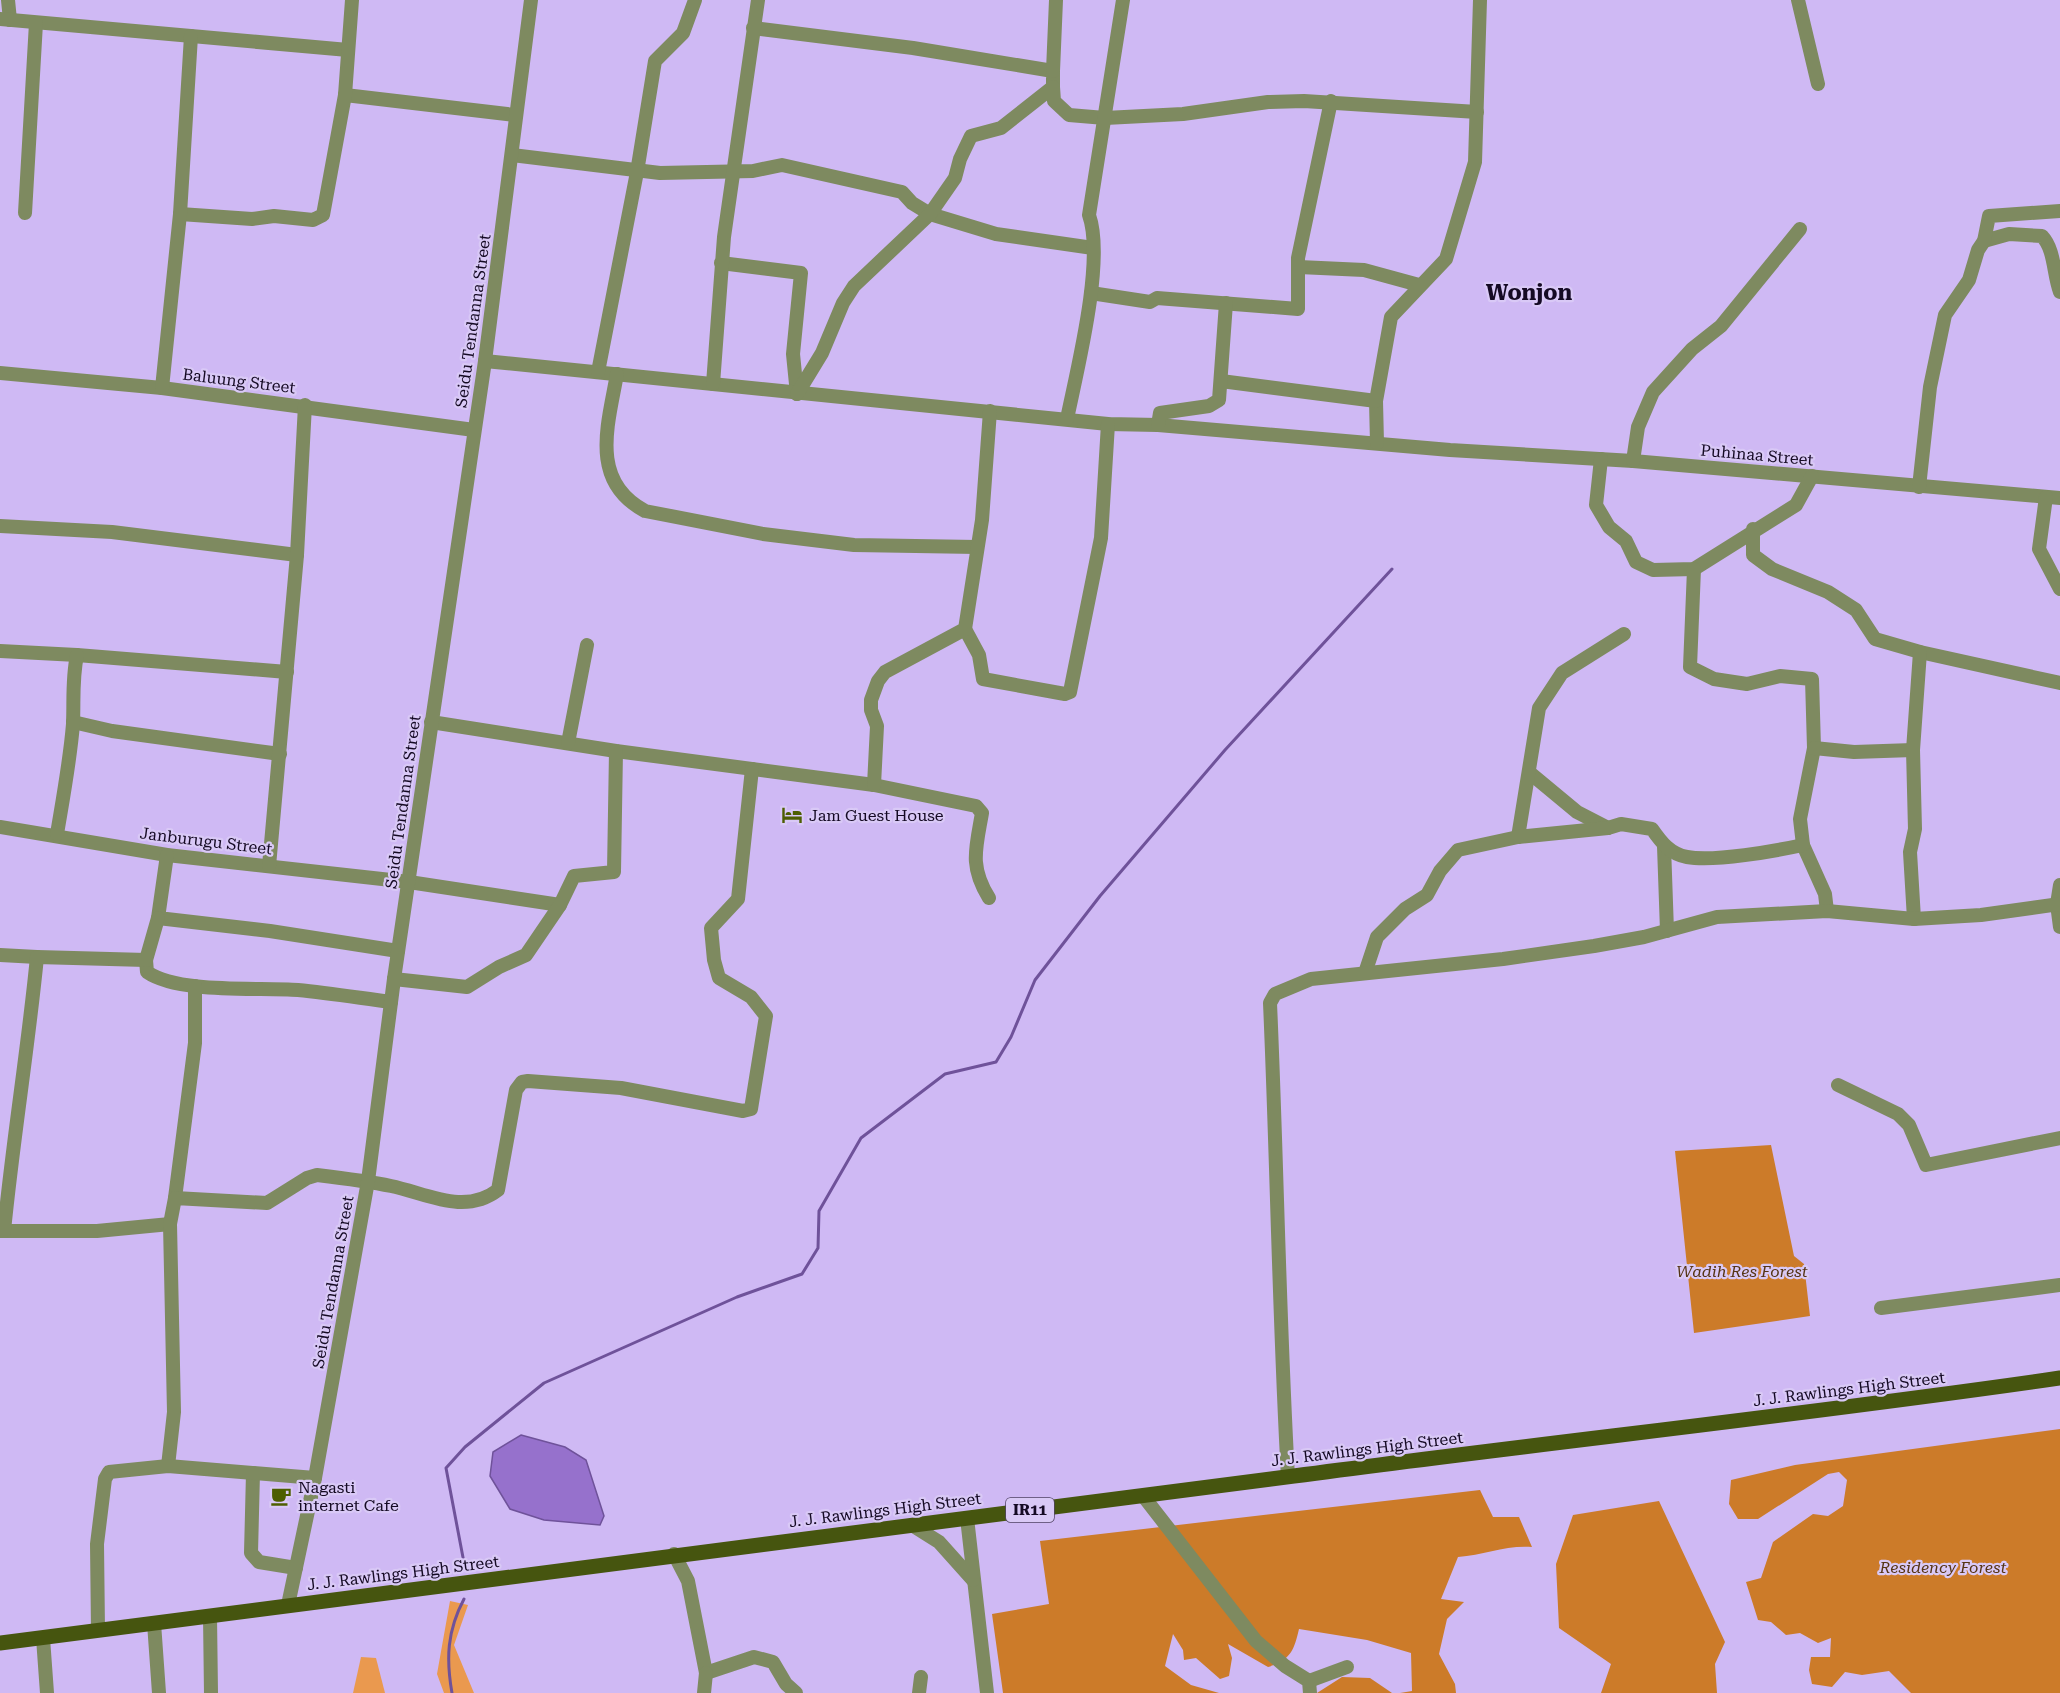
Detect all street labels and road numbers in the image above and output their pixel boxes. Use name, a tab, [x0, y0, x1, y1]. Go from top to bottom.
street label: Seidu Tendanna Street	[451, 233, 495, 409]
street label: Baluung Street	[181, 365, 297, 397]
street label: Puhinaa Street	[1700, 441, 1814, 469]
street label: Seidu Tendanna Street	[381, 714, 425, 890]
street label: Janburugu Street	[139, 823, 273, 859]
street label: Seidu Tendanna Street	[308, 1194, 358, 1370]
street label: J. J. Rawlings High Street	[1752, 1368, 1946, 1410]
street label: J. J. Rawlings High Street	[1270, 1428, 1464, 1470]
street label: J. J. Rawlings High Street	[788, 1489, 982, 1531]
road number: IR11	[1006, 1498, 1054, 1522]
street label: J. J. Rawlings High Street	[306, 1552, 500, 1594]

